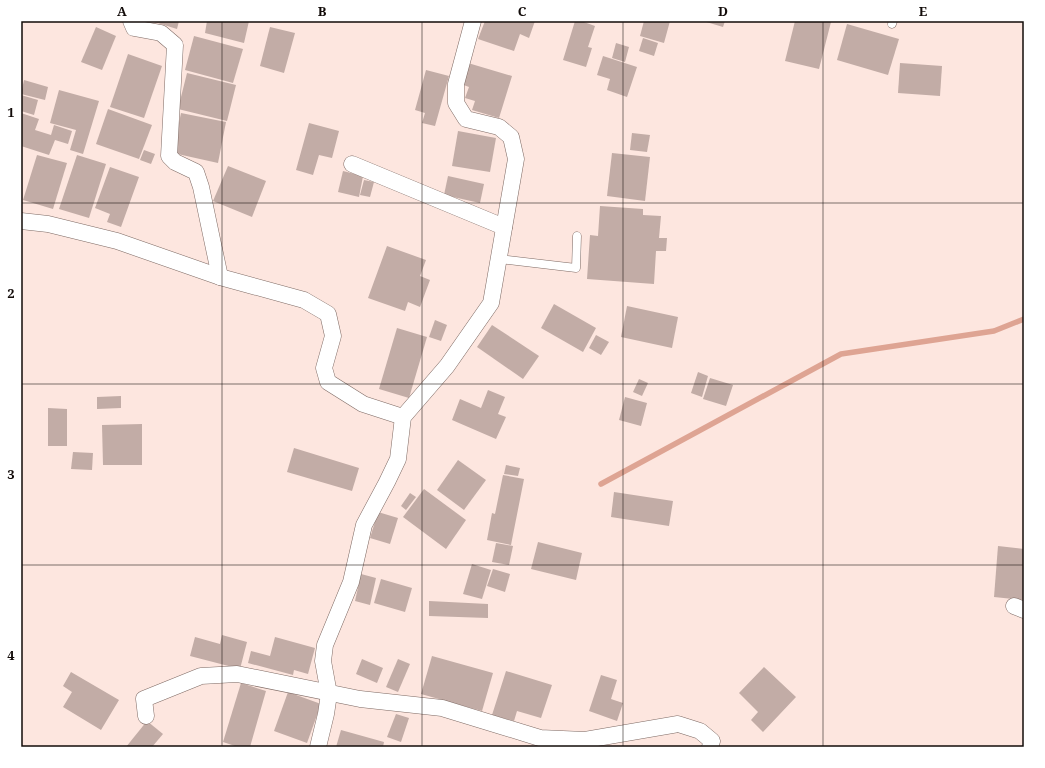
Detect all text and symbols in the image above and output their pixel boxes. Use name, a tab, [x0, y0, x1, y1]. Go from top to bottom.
text: A	[117, 2, 127, 20]
text: B	[318, 2, 327, 20]
text: C	[518, 2, 527, 20]
text: D	[718, 2, 728, 20]
text: E	[919, 2, 928, 20]
text: 1	[7, 103, 15, 121]
text: 2	[7, 284, 15, 302]
text: 3	[7, 465, 15, 483]
text: 4	[7, 646, 15, 664]

